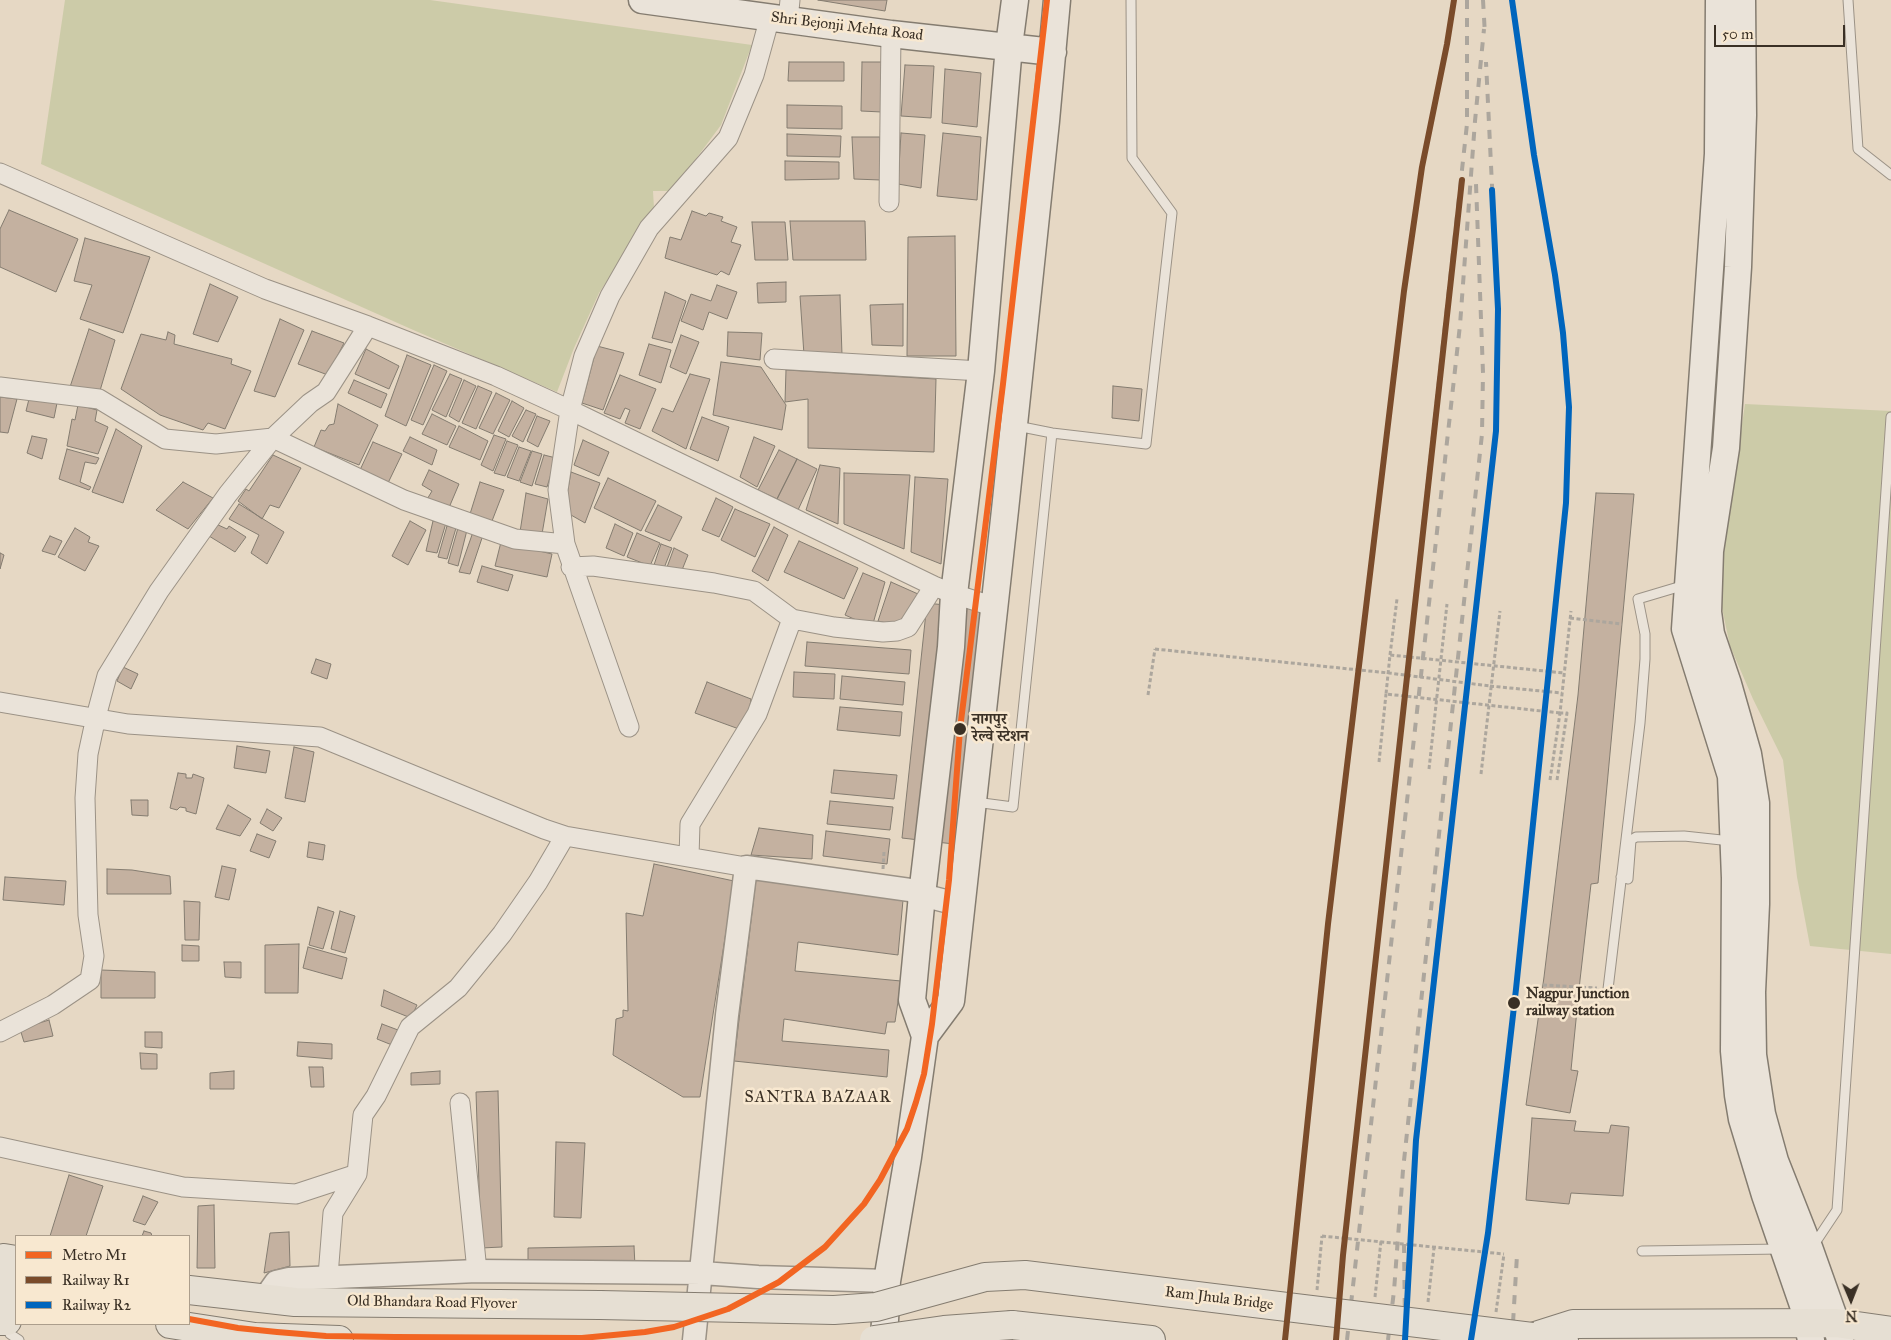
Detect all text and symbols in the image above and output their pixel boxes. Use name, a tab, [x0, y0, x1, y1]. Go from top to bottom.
street label: Shri Bejonji Mehta Road	[770, 9, 924, 45]
scale bar	[1716, 15, 1847, 47]
text: 50 m	[1722, 25, 1754, 43]
place label: नागपुर रेल्वे स्टेशन	[972, 711, 1029, 746]
marker: नागपुर रेल्वे स्टेशन	[952, 721, 968, 737]
place label: Nagpur Junction railway station	[1526, 985, 1629, 1020]
marker: Nagpur Junction railway station	[1506, 995, 1522, 1011]
district label: SANTRA BAZAAR	[743, 1088, 893, 1108]
legend	[15, 1235, 190, 1325]
text: Metro M1	[62, 1246, 127, 1264]
text: Railway R1	[62, 1271, 130, 1289]
north arrow	[1826, 1275, 1876, 1325]
street label: Ram Jhula Bridge	[1164, 1283, 1274, 1315]
street label: Old Bhandara Road Flyover	[347, 1293, 517, 1313]
text: Railway R2	[62, 1296, 131, 1314]
text: N	[1845, 1307, 1857, 1324]

